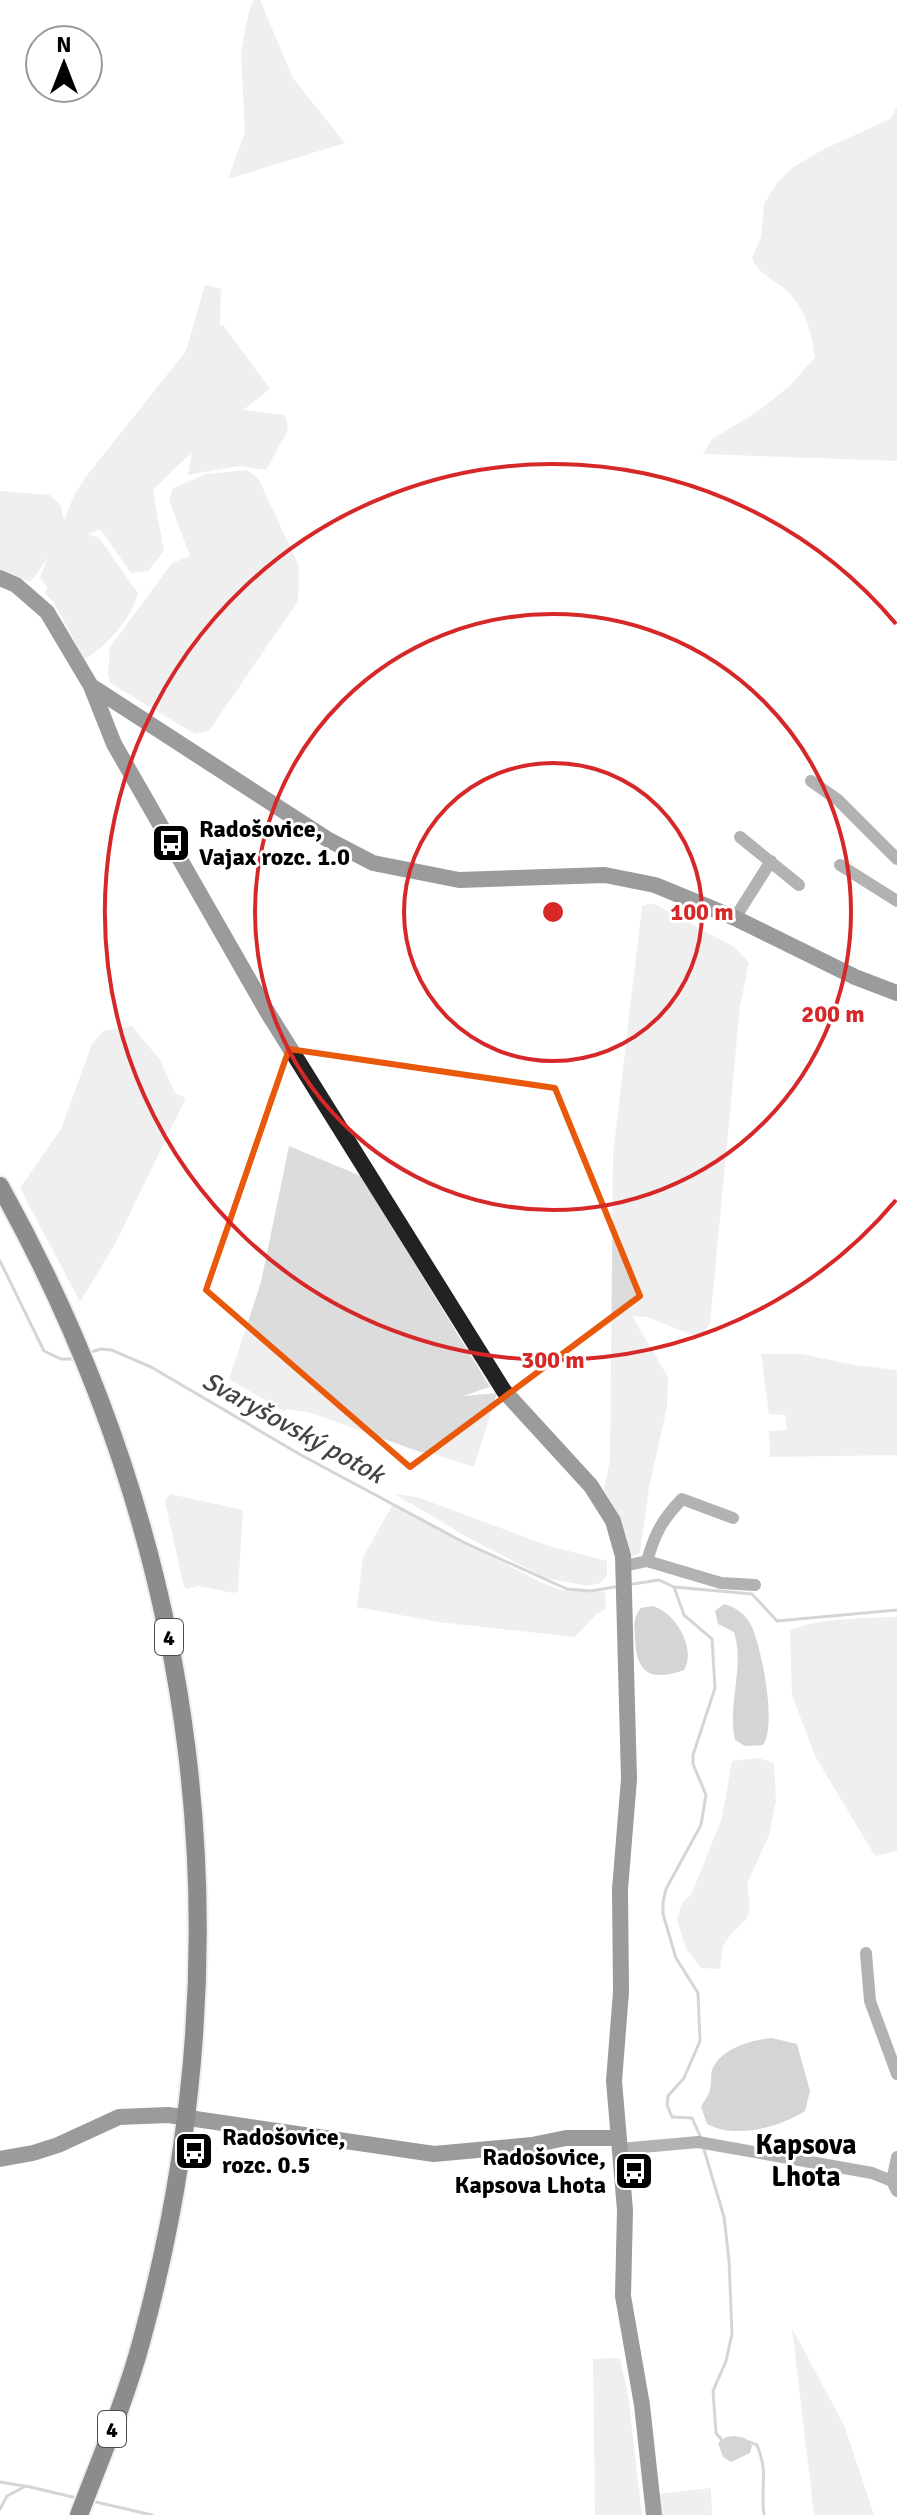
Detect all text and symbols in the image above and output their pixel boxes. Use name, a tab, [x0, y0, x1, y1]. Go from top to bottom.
north arrow	[24, 24, 104, 104]
text: N	[56, 31, 72, 58]
place label: Radošovice, Vajax rozc. 1.0	[199, 814, 350, 872]
bus stop icon: Radošovice, Vajax rozc. 1.0	[150, 822, 192, 864]
text: 100 m	[670, 897, 734, 927]
centre of rings	[539, 898, 567, 926]
text: 200 m	[801, 999, 865, 1029]
text: 300 m	[521, 1345, 585, 1375]
water label: Svaryšovský potok	[197, 1365, 391, 1492]
road number: 4	[155, 1619, 183, 1655]
place label: Radošovice, rozc. 0.5	[222, 2122, 346, 2180]
district label: Kapsova Lhota	[755, 2128, 857, 2194]
bus stop icon: Radošovice, rozc. 0.5	[173, 2130, 215, 2172]
place label: Radošovice, Kapsova Lhota	[454, 2142, 606, 2200]
bus stop icon: Radošovice, Kapsova Lhota	[613, 2150, 655, 2192]
road number: 4	[98, 2411, 126, 2447]

